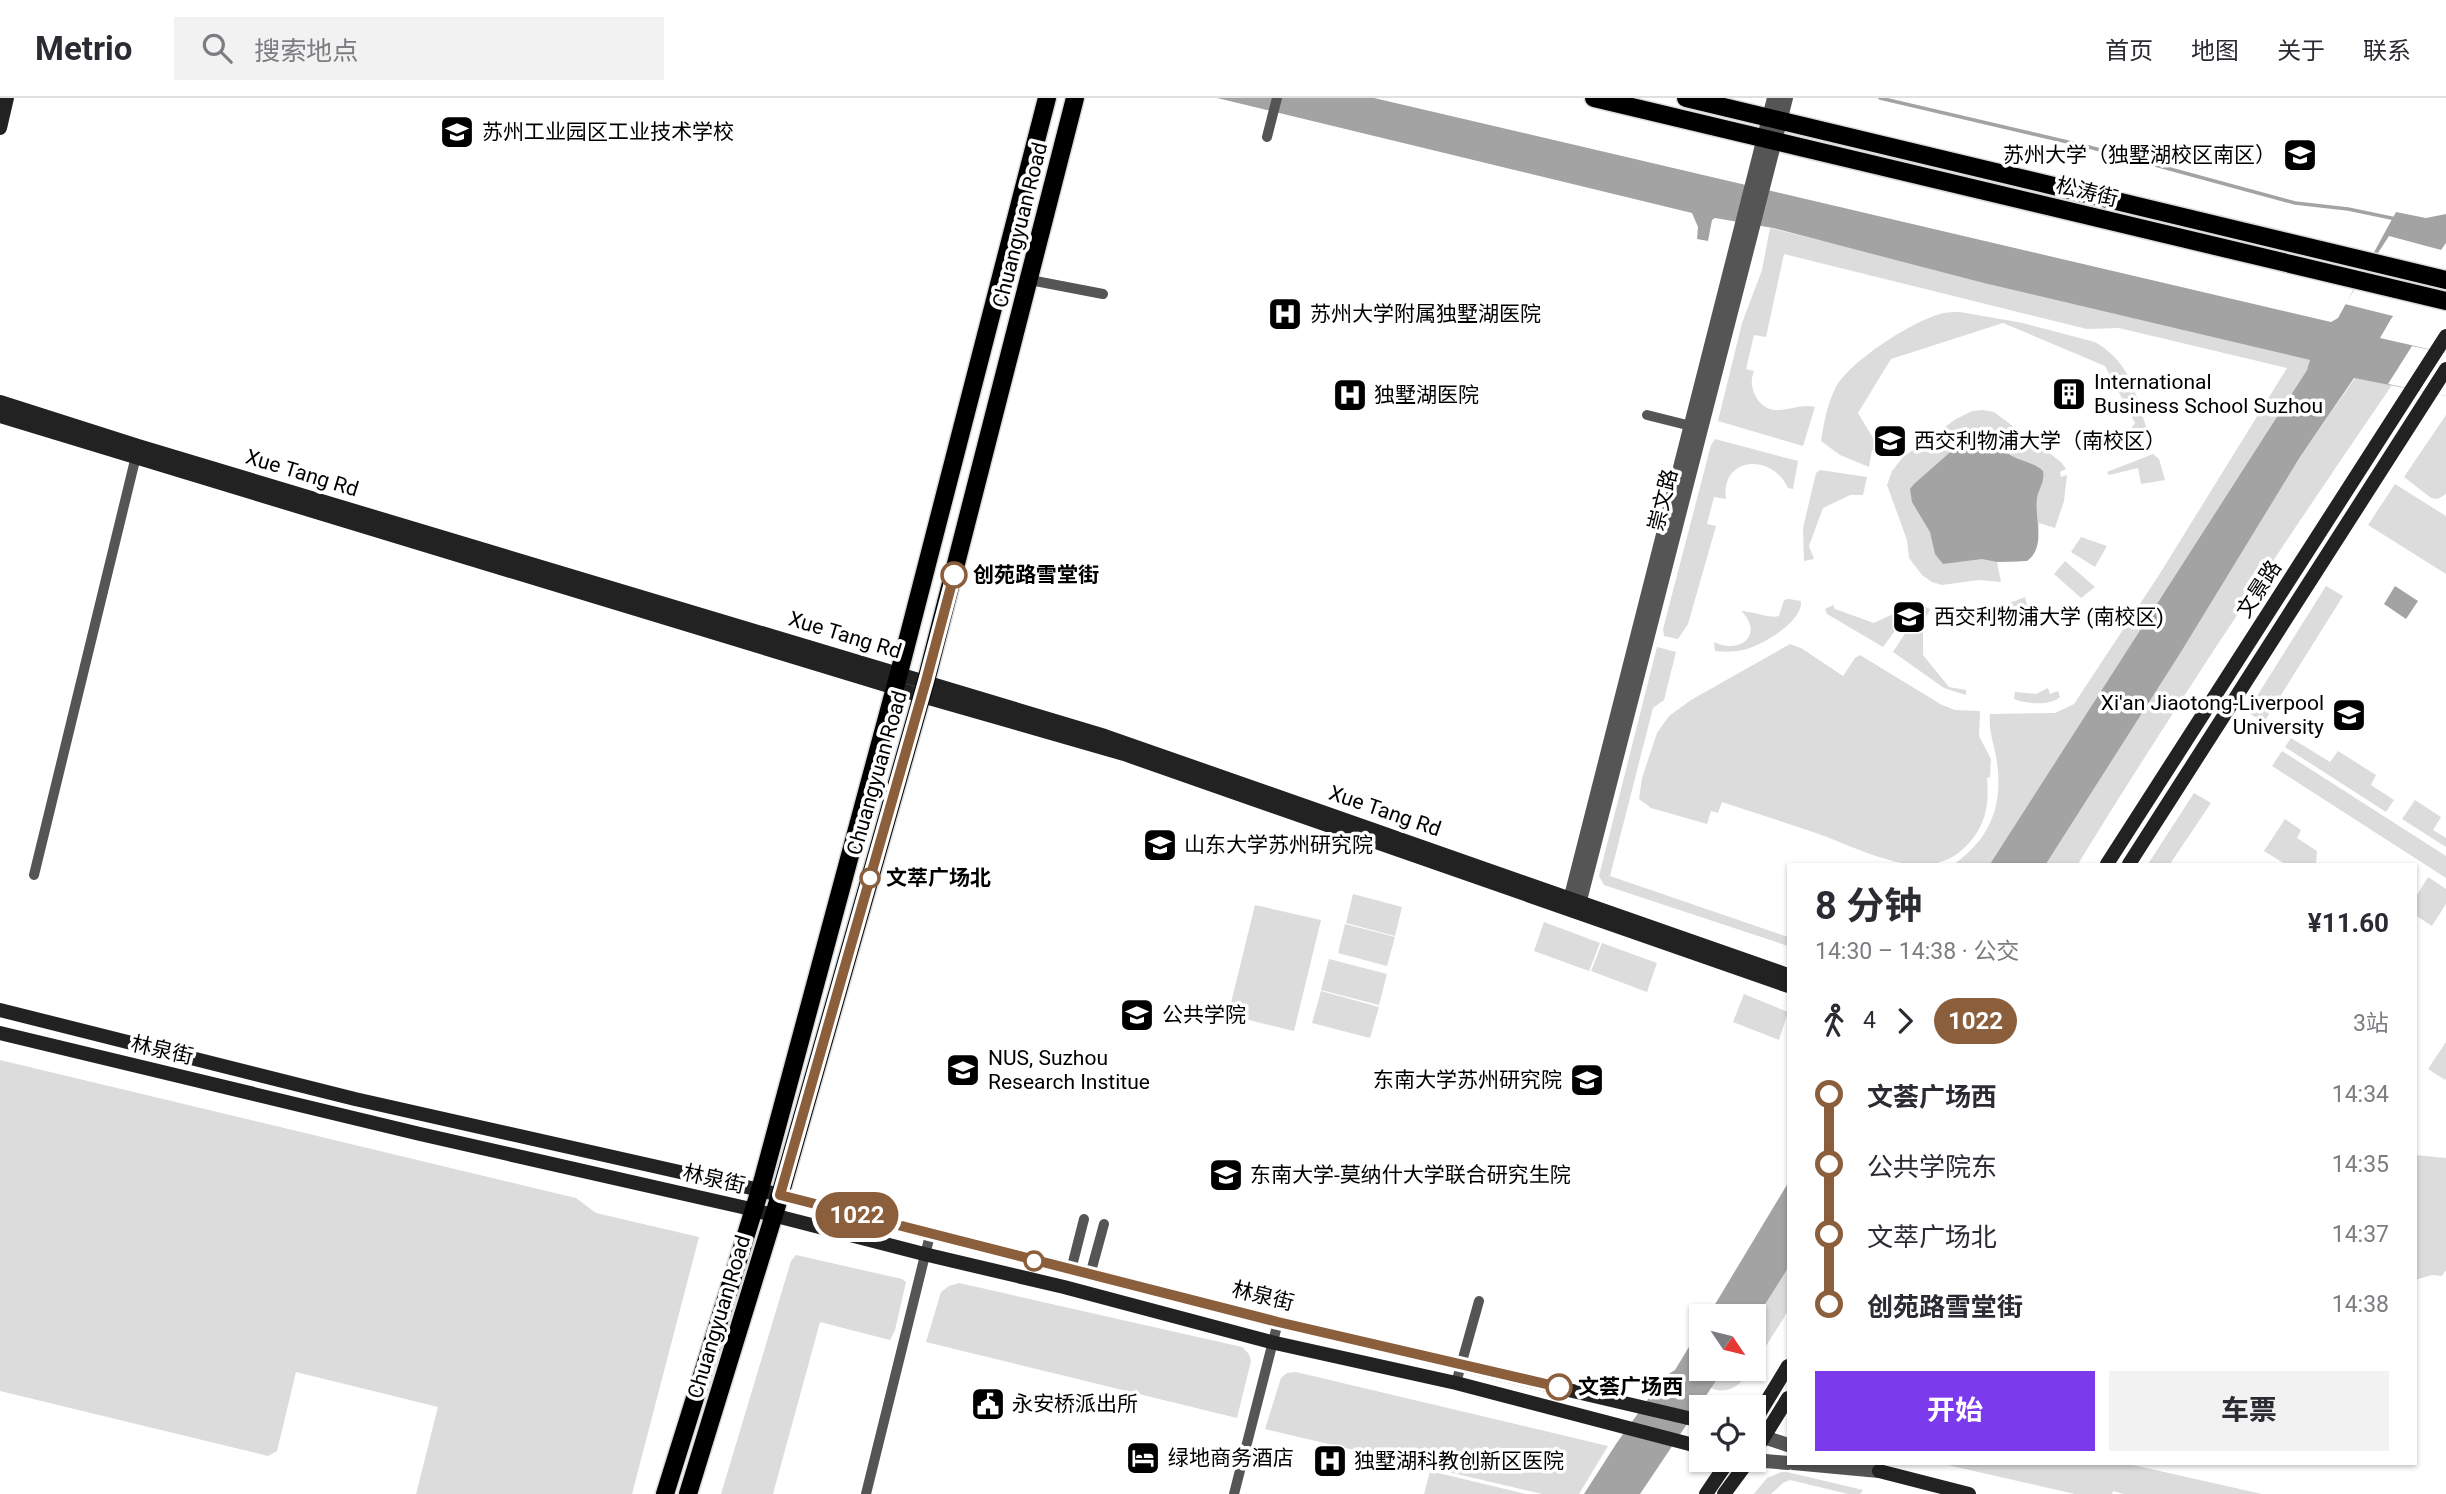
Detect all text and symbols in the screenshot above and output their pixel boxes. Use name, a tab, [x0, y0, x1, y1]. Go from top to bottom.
search box	[174, 17, 664, 80]
text: Metrio	[35, 29, 132, 68]
icon: search	[198, 29, 236, 67]
text: 搜索地点	[254, 36, 358, 66]
text: 首页	[2105, 37, 2153, 65]
text: 地图	[2191, 37, 2239, 65]
text: 关于	[2277, 37, 2325, 65]
text: 联系	[2363, 37, 2411, 65]
school or university icon: 苏州工业园区工业技术学校	[438, 113, 476, 151]
place label: 苏州工业园区工业技术学校	[482, 120, 734, 144]
school or university icon: 苏州大学（独墅湖校区南区）	[2281, 136, 2319, 174]
street label: Chuangyuan Road	[988, 140, 1052, 310]
place label: 苏州大学（独墅湖校区南区）	[2003, 143, 2276, 167]
street label: 松涛街	[2054, 173, 2120, 211]
hospital icon: 苏州大学附属独墅湖医院	[1266, 295, 1304, 333]
place label: 苏州大学附属独墅湖医院	[1310, 302, 1541, 326]
place label: International Business School Suzhou	[2094, 370, 2323, 418]
building icon: International Business School Suzhou	[2050, 375, 2088, 413]
hospital icon: 独墅湖医院	[1331, 376, 1369, 414]
place label: 独墅湖医院	[1374, 383, 1479, 407]
school or university icon: 西交利物浦大学（南校区）	[1871, 422, 1909, 460]
place label: 西交利物浦大学（南校区）	[1914, 429, 2166, 453]
street label: Xue Tang Rd	[243, 444, 361, 502]
street label: 崇文路	[1644, 467, 1682, 533]
street label: 文景路	[2232, 556, 2286, 622]
marker: 创苑路雪堂街	[941, 562, 967, 588]
place label: 创苑路雪堂街	[973, 563, 1099, 587]
school or university icon: 西交利物浦大学 (南校区)	[1890, 598, 1928, 636]
place label: 西交利物浦大学 (南校区)	[1934, 605, 2164, 629]
street label: Xue Tang Rd	[786, 606, 904, 664]
street label: Chuangyuan Road	[842, 688, 912, 858]
place label: Xi'an Jiaotong-Liverpool University	[2101, 691, 2324, 739]
school or university icon: Xi'an Jiaotong-Liverpool University	[2330, 696, 2368, 734]
street label: Xue Tang Rd	[1326, 781, 1444, 841]
school or university icon: 山东大学苏州研究院	[1141, 826, 1179, 864]
place label: 山东大学苏州研究院	[1184, 833, 1373, 857]
place label: 文萃广场北	[886, 866, 991, 890]
marker: 文萃广场北	[860, 868, 880, 888]
text: 8 分钟	[1815, 884, 1922, 928]
text: ¥11.60	[2308, 908, 2389, 938]
text: 14:30 – 14:38 · 公交	[1815, 938, 2019, 965]
school or university icon: 公共学院	[1118, 996, 1156, 1034]
icon: walk	[1815, 1002, 1853, 1040]
icon: forward	[1886, 1002, 1924, 1040]
place label: 公共学院	[1162, 1003, 1246, 1027]
text: 4	[1863, 1007, 1876, 1034]
text: 1022	[1948, 1007, 2003, 1035]
text: 3站	[2353, 1010, 2389, 1037]
street label: 林泉街	[129, 1031, 195, 1069]
place label: NUS, Suzhou Research Institue	[988, 1046, 1150, 1094]
school or university icon: NUS, Suzhou Research Institue	[944, 1051, 982, 1089]
school or university icon: 东南大学苏州研究院	[1568, 1061, 1606, 1099]
place label: 东南大学苏州研究院	[1373, 1068, 1562, 1092]
text: 14:34	[2332, 1081, 2389, 1108]
text: 文荟广场西	[1867, 1082, 1997, 1112]
text: 14:35	[2332, 1151, 2389, 1178]
text: 公共学院东	[1867, 1152, 1997, 1182]
school or university icon: 东南大学-莫纳什大学联合研究生院	[1207, 1156, 1245, 1194]
street label: 林泉街	[681, 1160, 747, 1198]
place label: 东南大学-莫纳什大学联合研究生院	[1250, 1163, 1571, 1187]
line badge: 1022	[808, 1192, 906, 1238]
text: 1022	[829, 1201, 885, 1229]
text: 14:37	[2332, 1221, 2389, 1248]
text: 文萃广场北	[1867, 1222, 1997, 1252]
street label: Chuangyuan Road	[683, 1232, 755, 1402]
unlabelled marker	[1024, 1251, 1044, 1271]
street label: 林泉街	[1230, 1277, 1296, 1315]
text: 14:38	[2332, 1291, 2389, 1318]
text: 创苑路雪堂街	[1867, 1292, 2023, 1322]
north arrow	[1689, 1304, 1766, 1381]
map controls	[1689, 1304, 1766, 1472]
button: 开始	[1815, 1371, 2095, 1451]
button: 车票	[2109, 1371, 2389, 1451]
marker: 文荟广场西	[1546, 1374, 1572, 1400]
place label: 文荟广场西	[1578, 1375, 1683, 1399]
public building icon: 永安桥派出所	[969, 1385, 1007, 1423]
place label: 永安桥派出所	[1012, 1392, 1138, 1416]
button: locate	[1689, 1395, 1766, 1472]
hotel icon: 绿地商务酒店	[1124, 1439, 1162, 1477]
hospital icon: 独墅湖科教创新区医院	[1311, 1442, 1349, 1480]
place label: 绿地商务酒店	[1168, 1446, 1294, 1470]
place label: 独墅湖科教创新区医院	[1354, 1449, 1564, 1473]

